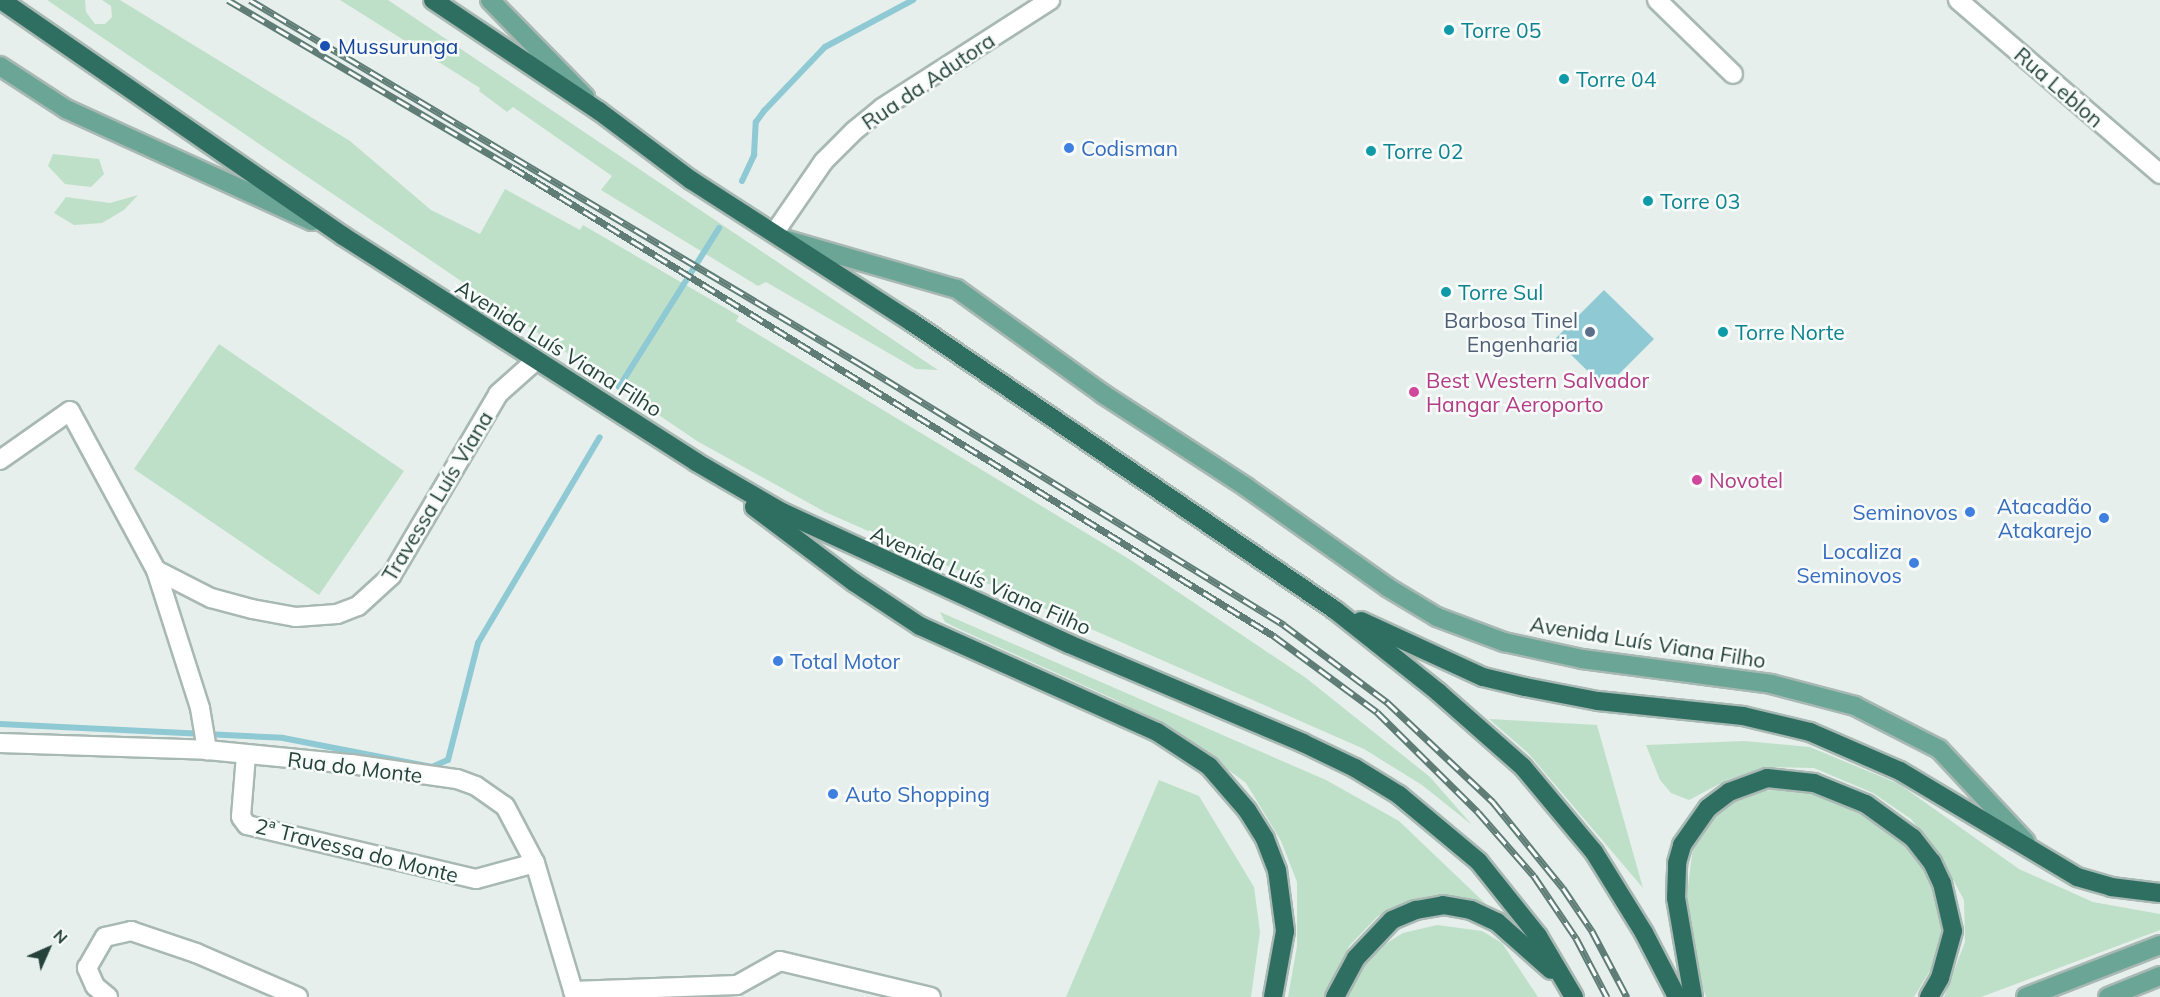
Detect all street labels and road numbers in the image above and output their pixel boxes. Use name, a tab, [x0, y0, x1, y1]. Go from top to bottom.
street label: Rua da Adutora	[857, 27, 999, 135]
street label: Rua Leblon	[2009, 42, 2109, 132]
street label: Avenida Luís Viana Filho	[451, 274, 667, 422]
street label: Travessa Luís Viana	[376, 406, 498, 586]
street label: Avenida Luís Viana Filho	[867, 520, 1095, 640]
street label: Avenida Luís Viana Filho	[1528, 611, 1768, 673]
street label: Rua do Monte	[286, 746, 424, 788]
street label: 2ª Travessa do Monte	[253, 813, 461, 887]

